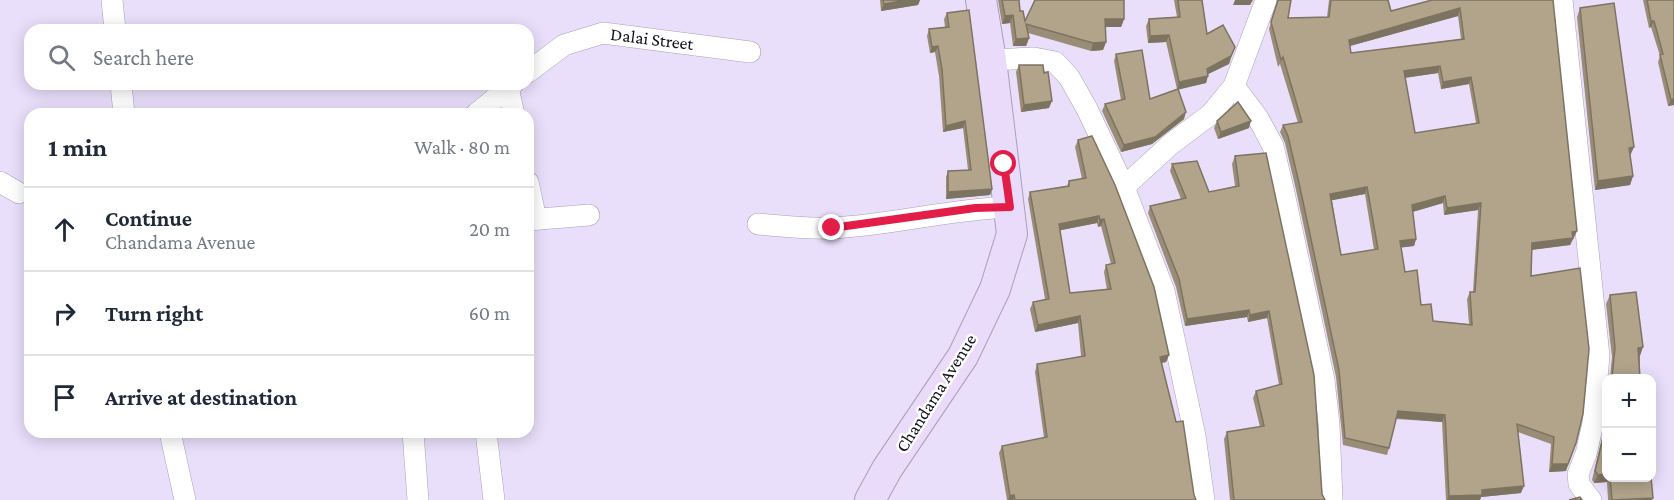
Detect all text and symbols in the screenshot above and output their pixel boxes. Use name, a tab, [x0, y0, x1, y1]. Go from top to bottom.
search box	[24, 24, 534, 90]
street label: Dalai Street	[609, 24, 696, 54]
icon: search	[45, 41, 78, 74]
text: Search here	[93, 45, 194, 70]
text: 1 min	[48, 133, 107, 162]
text: Walk · 80 m	[414, 136, 510, 158]
route start	[990, 150, 1016, 176]
text: Continue	[105, 206, 192, 231]
icon: ahead	[48, 213, 81, 246]
route end	[818, 214, 844, 240]
text: 20 m	[469, 218, 510, 240]
text: Chandama Avenue	[105, 231, 255, 253]
icon: right	[48, 297, 81, 330]
text: Turn right	[105, 301, 203, 326]
text: 60 m	[469, 302, 510, 324]
street label: Chandama Avenue	[892, 330, 980, 456]
map controls	[1602, 374, 1656, 482]
button: +	[1602, 374, 1656, 428]
icon: arrive	[48, 381, 81, 414]
text: Arrive at destination	[105, 385, 297, 410]
button: −	[1602, 428, 1656, 482]

